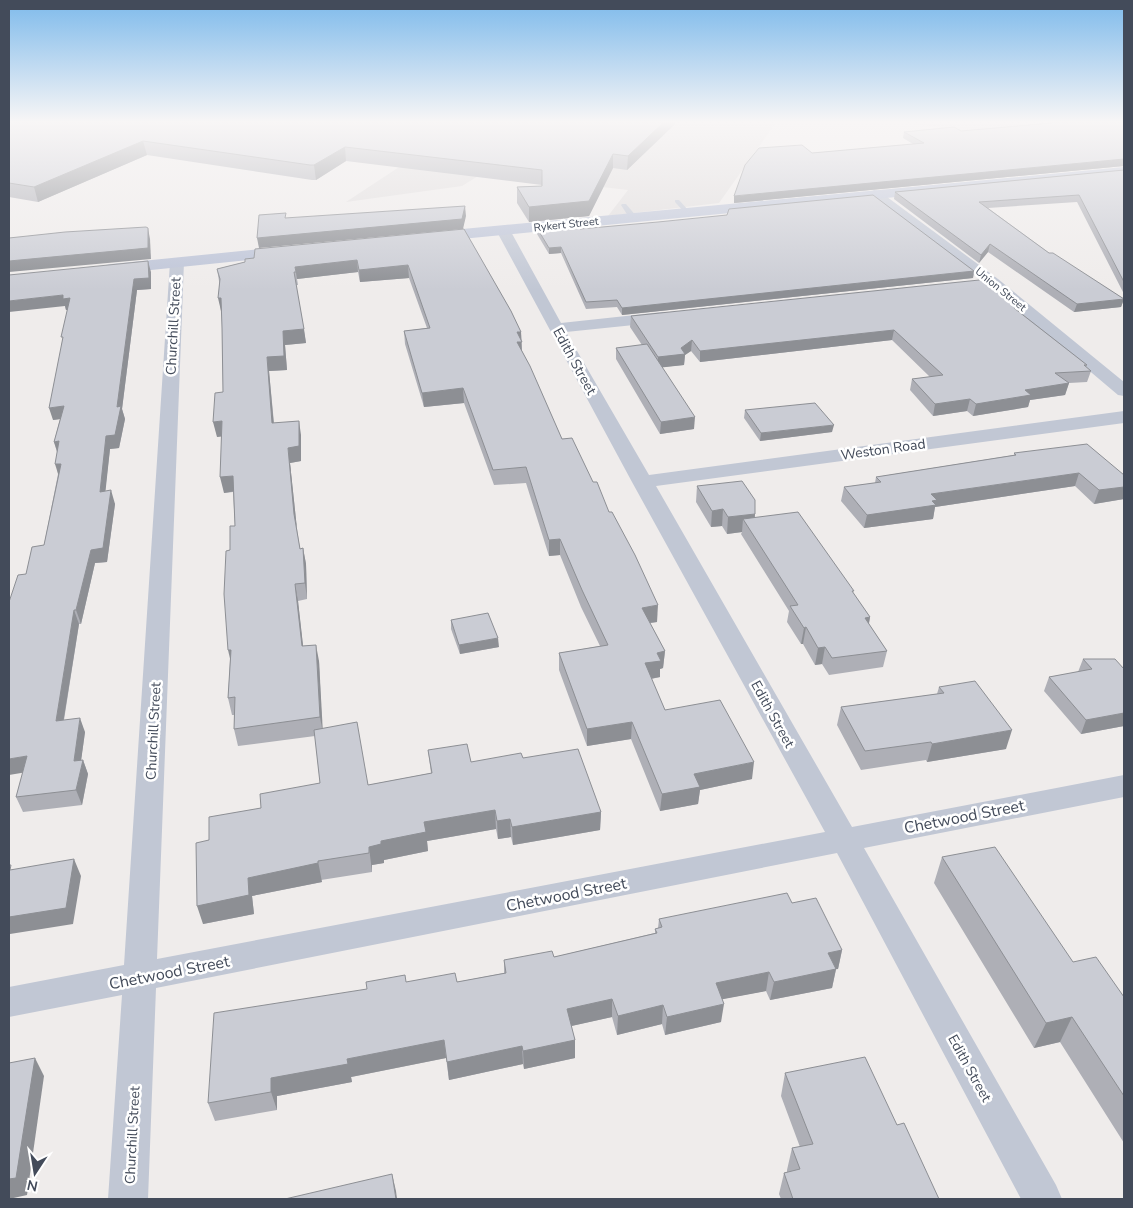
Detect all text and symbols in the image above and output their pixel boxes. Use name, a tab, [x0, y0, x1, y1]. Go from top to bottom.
street label: Rykert Street	[533, 214, 599, 235]
street label: Union Street	[972, 264, 1030, 315]
street label: Churchill Street	[161, 277, 186, 375]
street label: Edith Street	[548, 324, 601, 398]
street label: Weston Road	[839, 434, 927, 465]
street label: Edith Street	[746, 677, 799, 751]
street label: Churchill Street	[141, 682, 166, 780]
street label: Chetwood Street	[902, 794, 1027, 839]
street label: Chetwood Street	[504, 872, 629, 917]
street label: Chetwood Street	[107, 950, 232, 995]
street label: Edith Street	[943, 1031, 996, 1105]
street label: Churchill Street	[120, 1086, 145, 1184]
north arrow	[10, 1148, 60, 1198]
text: N	[25, 1175, 40, 1196]

